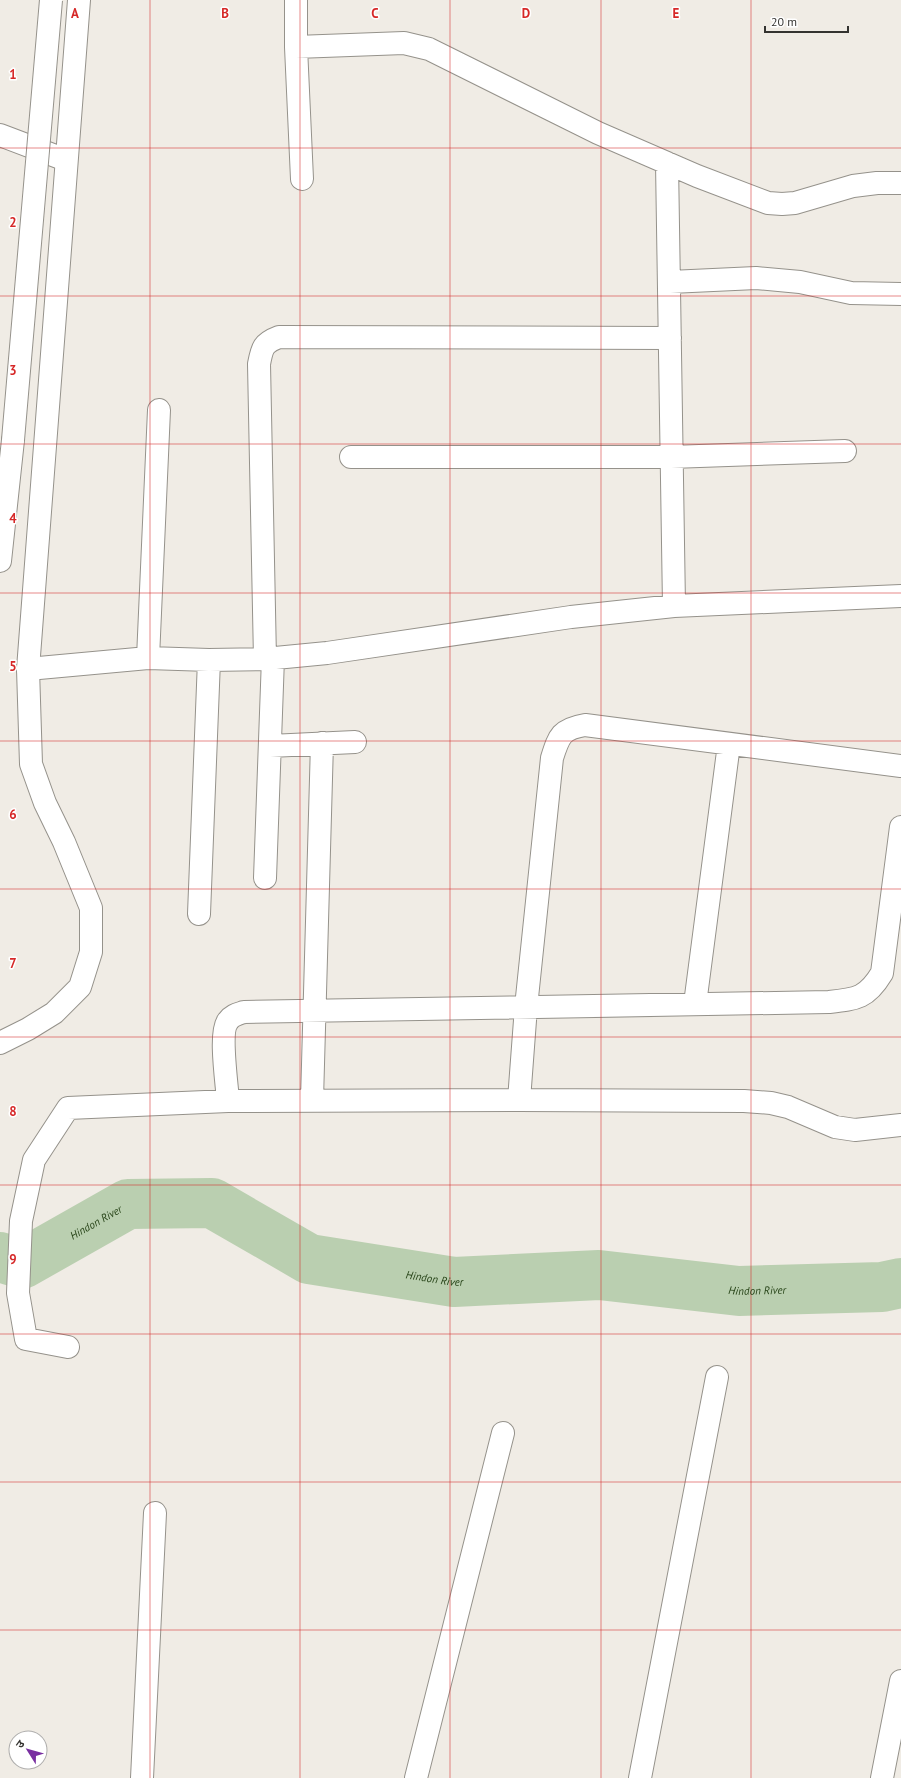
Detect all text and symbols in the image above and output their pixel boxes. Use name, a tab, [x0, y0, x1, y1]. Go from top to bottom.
text: A	[71, 5, 79, 22]
text: B	[221, 5, 229, 22]
text: C	[371, 5, 379, 22]
text: D	[522, 5, 530, 22]
text: E	[673, 5, 680, 22]
scale bar	[765, 8, 848, 34]
text: 20 m	[771, 14, 797, 29]
text: 1	[9, 66, 17, 83]
text: 2	[9, 214, 17, 231]
text: 3	[9, 362, 17, 379]
text: 4	[9, 510, 17, 527]
text: 5	[9, 658, 17, 675]
text: 6	[9, 806, 17, 823]
text: 7	[9, 955, 17, 972]
text: 8	[9, 1103, 17, 1120]
water label: Hindon River	[67, 1201, 126, 1242]
text: 9	[9, 1251, 17, 1268]
water label: Hindon River	[405, 1267, 465, 1289]
water label: Hindon River	[728, 1283, 788, 1298]
north arrow	[8, 1730, 48, 1770]
text: उ	[12, 1737, 28, 1751]

